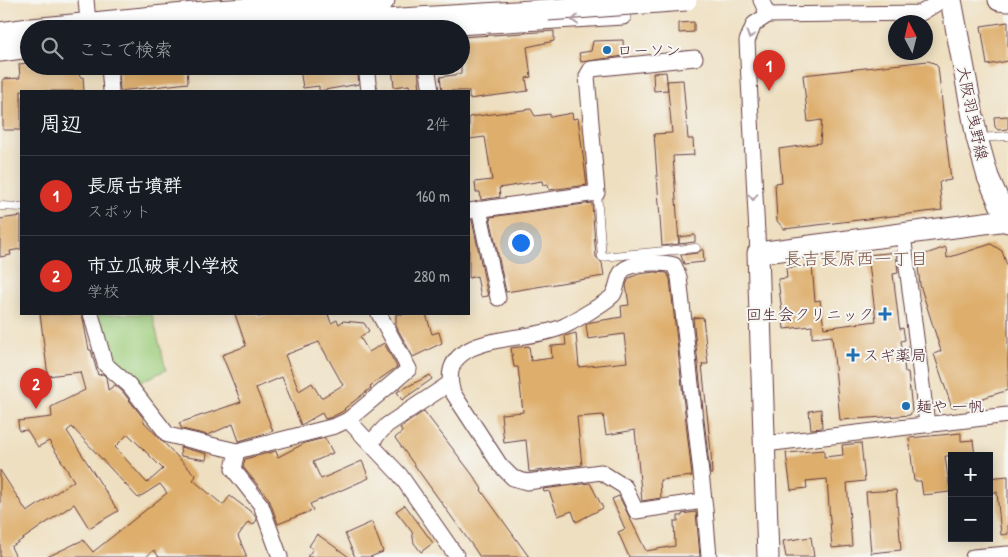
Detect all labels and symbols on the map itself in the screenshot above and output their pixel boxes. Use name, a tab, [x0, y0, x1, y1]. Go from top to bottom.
one-way arrow	[570, 14, 578, 25]
north arrow	[888, 15, 933, 60]
one-way arrow	[745, 30, 755, 39]
place label: ローソン	[617, 39, 681, 61]
marker: ローソン	[601, 44, 613, 56]
pin: 1	[753, 50, 785, 91]
street label: 大阪羽曳野線	[952, 64, 994, 162]
one-way arrow	[748, 193, 759, 201]
your location	[508, 230, 534, 256]
district label: 長吉長原西一丁目	[784, 246, 928, 271]
place label: 回生会クリニック	[746, 303, 874, 325]
marker: 回生会クリニック	[878, 307, 892, 321]
place label: スギ薬局	[863, 344, 927, 366]
marker: スギ薬局	[847, 349, 859, 361]
pin: 2	[20, 368, 52, 409]
place label: 麺や 一帆	[916, 395, 984, 417]
marker: 麺や 一帆	[900, 400, 912, 412]

